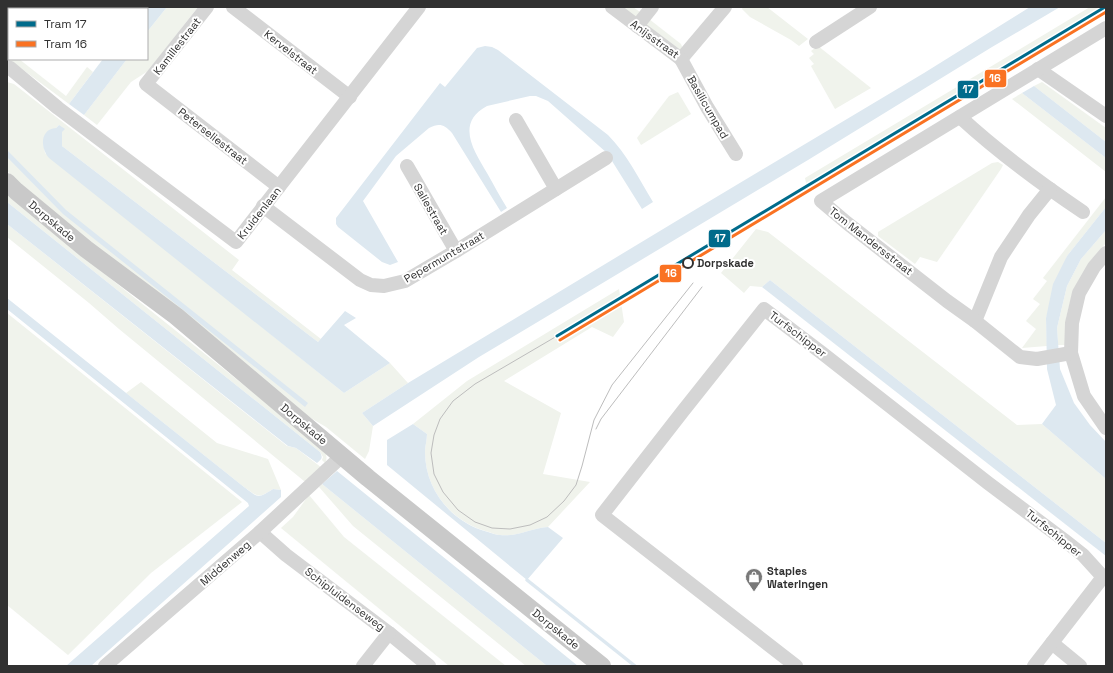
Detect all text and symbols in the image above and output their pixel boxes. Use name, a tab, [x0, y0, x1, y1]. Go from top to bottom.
legend	[8, 8, 148, 60]
street label: Kamillestraat	[150, 14, 204, 78]
text: Tram 17	[44, 16, 87, 32]
street label: Anijsstraat	[628, 17, 682, 61]
street label: Kervelstraat	[261, 27, 321, 77]
text: Tram 16	[44, 36, 87, 52]
line badge: 16	[984, 69, 1007, 88]
text: 16	[989, 71, 1001, 85]
street label: Basilicumpad	[684, 73, 732, 141]
line badge: 17	[957, 80, 979, 99]
text: 17	[962, 82, 974, 96]
street label: Peterseliestraat	[175, 105, 251, 167]
street label: Saliestraat	[411, 181, 451, 237]
street label: Kruidenlaan	[234, 184, 284, 242]
street label: Dorpskade	[26, 197, 78, 245]
street label: Tom Mandersstraat	[826, 204, 916, 278]
street label: Pepermuntstraat	[401, 228, 487, 286]
line badge: 17	[708, 229, 731, 248]
text: 17	[714, 231, 726, 245]
place label: Dorpskade	[697, 256, 754, 270]
marker: Dorpskade	[682, 257, 694, 269]
line badge: 16	[659, 264, 682, 283]
text: 16	[665, 266, 677, 280]
street label: Turfschipper	[767, 308, 829, 360]
street label: Dorpskade	[278, 400, 330, 448]
street label: Turfschipper	[1023, 506, 1085, 560]
street label: Middenweg	[197, 537, 253, 589]
street label: Schipluidenseweg	[302, 564, 388, 634]
place label: Staples Wateringen	[767, 564, 828, 591]
shop icon: Staples Wateringen	[744, 567, 764, 592]
street label: Dorpskade	[530, 606, 582, 652]

